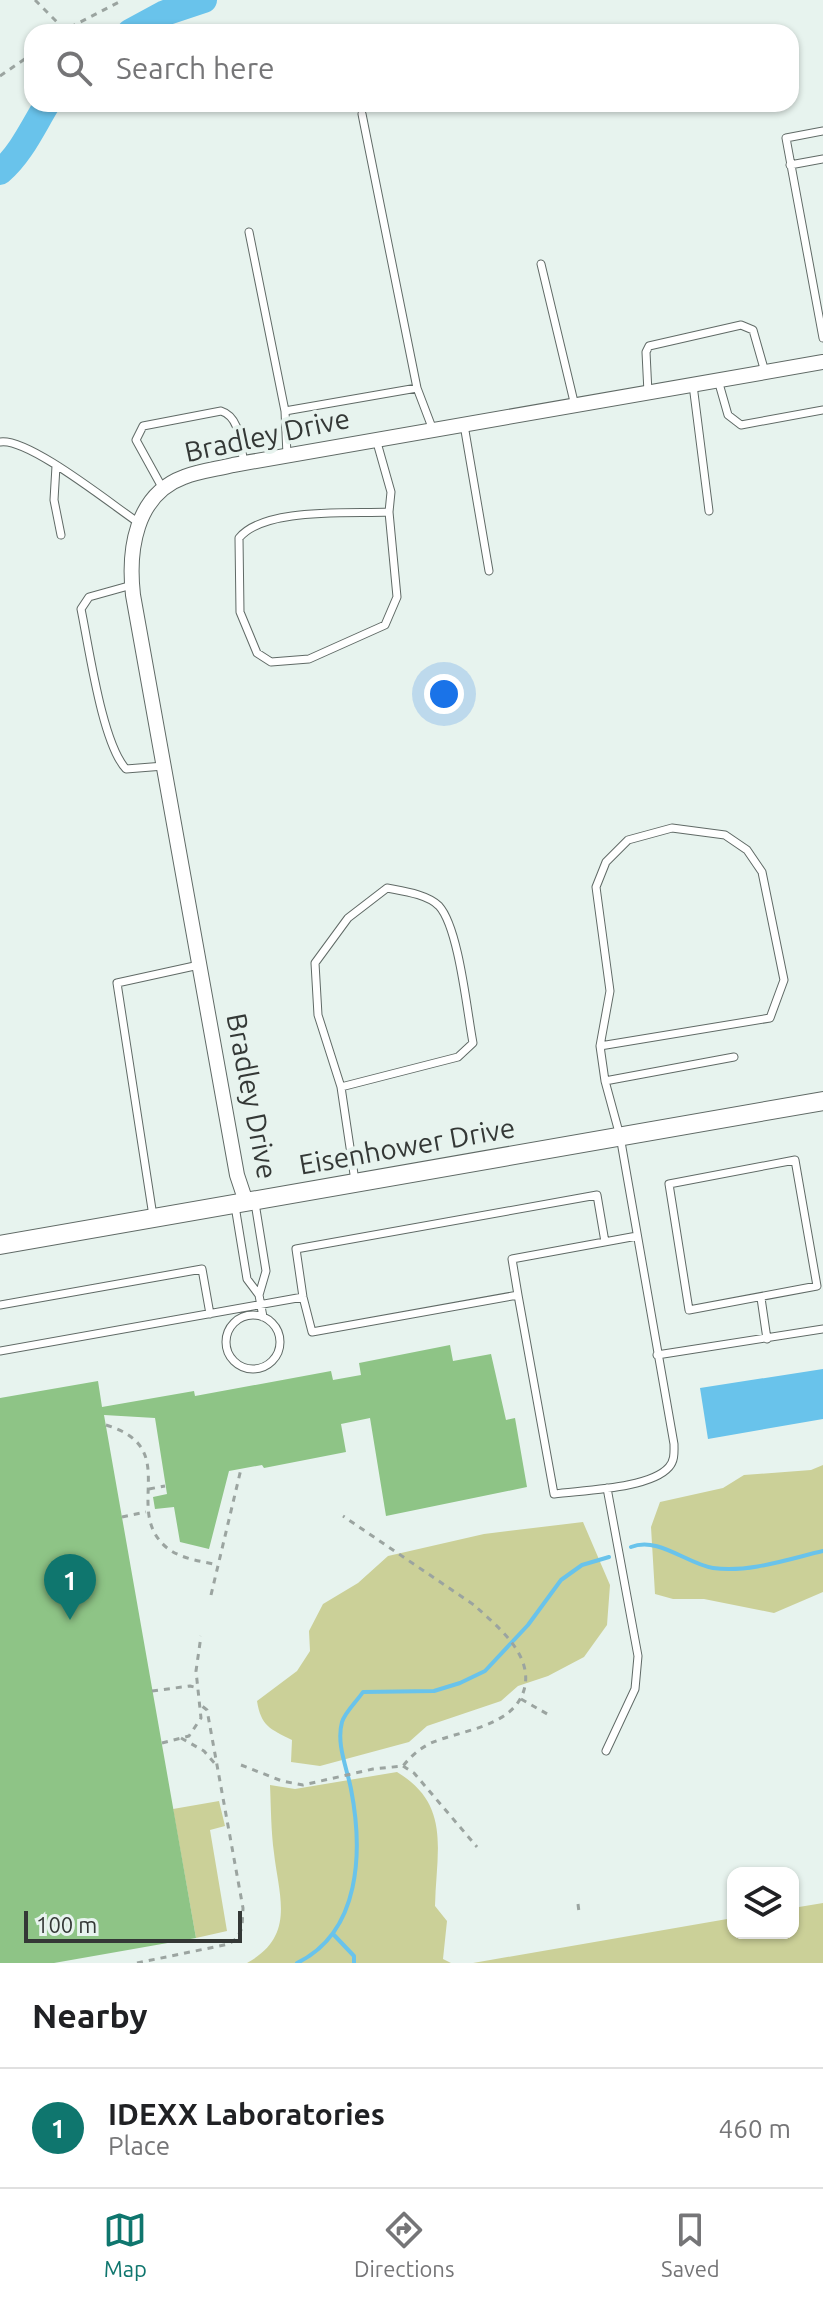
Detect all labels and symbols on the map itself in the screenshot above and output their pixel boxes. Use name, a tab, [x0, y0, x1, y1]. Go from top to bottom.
street label: Bradley Drive	[181, 402, 352, 467]
your location	[424, 674, 464, 714]
street label: Bradley Drive	[221, 1010, 284, 1181]
street label: Eisenhower Drive	[296, 1111, 517, 1180]
pin: 1	[44, 1554, 96, 1620]
scale bar	[24, 1907, 242, 1943]

